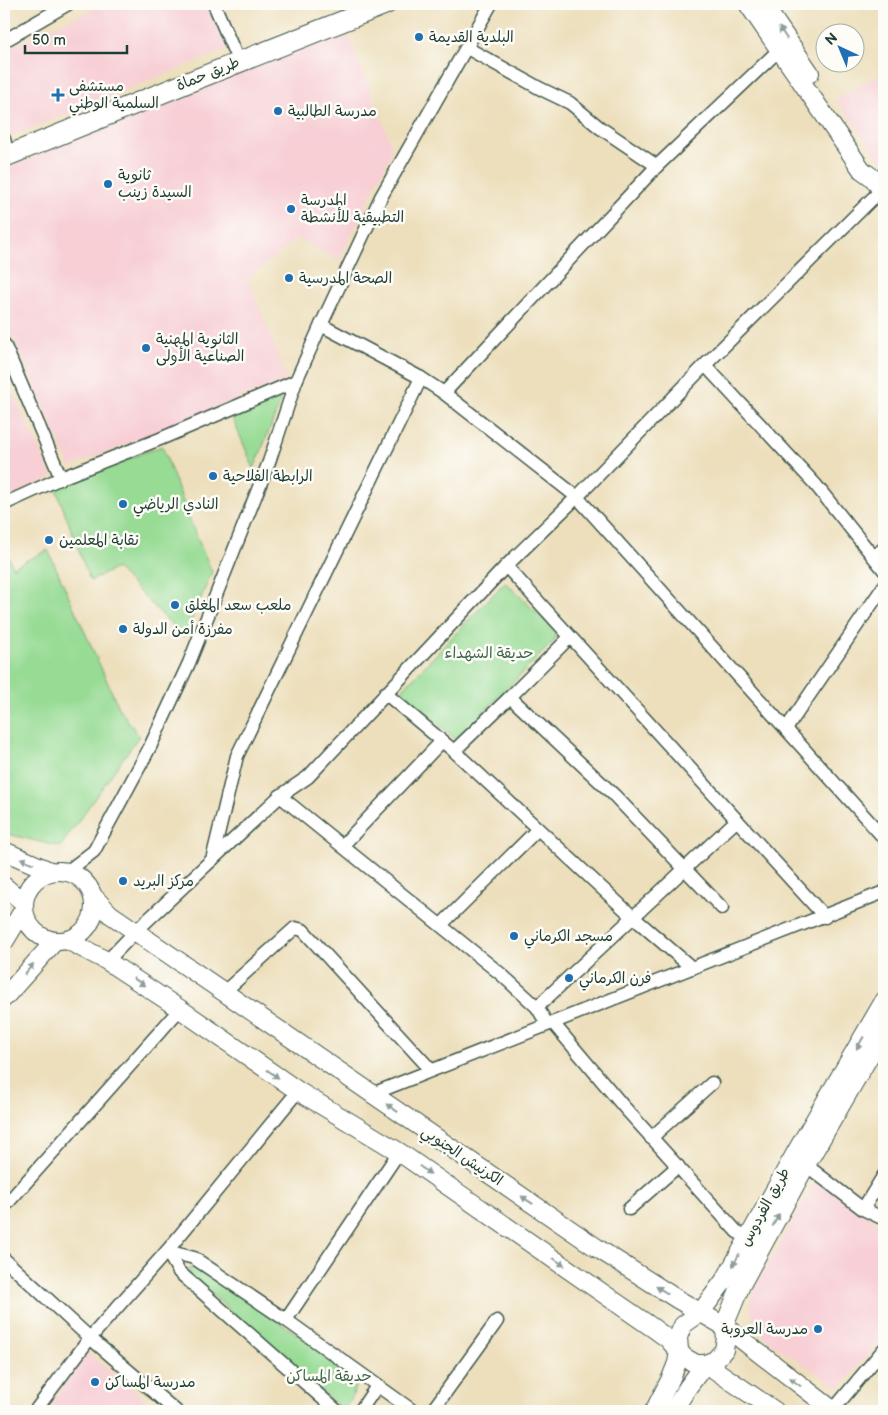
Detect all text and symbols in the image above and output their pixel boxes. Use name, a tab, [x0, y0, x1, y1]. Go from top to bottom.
scale bar	[25, 22, 128, 54]
north arrow	[816, 22, 866, 72]
one-way arrow	[778, 27, 788, 40]
place label: البلدية القديمة	[429, 28, 514, 47]
text: N	[822, 29, 841, 49]
text: 50 m	[32, 31, 66, 50]
marker: البلدية القديمة	[413, 31, 425, 43]
street label: طريق حماة	[173, 53, 243, 95]
place label: مستشفى السلمية الوطني	[69, 77, 159, 116]
marker: مستشفى السلمية الوطني	[51, 88, 65, 102]
place label: مدرسة الطالبية	[288, 102, 377, 121]
marker: مدرسة الطالبية	[272, 105, 284, 117]
place label: ثانوية السيدة زينب	[118, 166, 192, 202]
marker: ثانوية السيدة زينب	[102, 178, 114, 190]
place label: المدرسة التطبيقية للأنشطة	[301, 191, 404, 227]
marker: المدرسة التطبيقية للأنشطة	[285, 203, 297, 215]
place label: الصحة المدرسية	[299, 269, 392, 288]
marker: الصحة المدرسية	[283, 272, 295, 284]
place label: الثانوية المهنية الصناعية الأولى	[156, 330, 244, 366]
marker: الثانوية المهنية الصناعية الأولى	[140, 342, 152, 354]
place label: الرابطة الفلاحية	[223, 467, 313, 486]
marker: الرابطة الفلاحية	[207, 470, 219, 482]
place label: النادي الرياضي	[133, 495, 219, 517]
marker: النادي الرياضي	[117, 498, 129, 510]
place label: نقابة المعلمين	[59, 531, 139, 550]
marker: نقابة المعلمين	[43, 534, 55, 546]
place label: ملعب سعد المغلق	[185, 596, 291, 615]
marker: ملعب سعد المغلق	[169, 599, 181, 611]
place label: مفرزة أمن الدولة	[133, 620, 233, 639]
marker: مفرزة أمن الدولة	[117, 623, 129, 635]
park label: حديقة الشهداء	[445, 644, 533, 663]
one-way arrow	[20, 857, 34, 865]
place label: مركز البريد	[133, 872, 194, 891]
marker: مركز البريد	[117, 875, 129, 887]
place label: مسجد الكرماني	[524, 927, 613, 949]
marker: مسجد الكرماني	[508, 930, 520, 942]
one-way arrow	[24, 963, 35, 976]
place label: فرن الكرماني	[579, 969, 652, 991]
marker: فرن الكرماني	[563, 972, 575, 984]
one-way arrow	[133, 977, 146, 986]
one-way arrow	[855, 1036, 864, 1050]
one-way arrow	[266, 1069, 280, 1079]
one-way arrow	[386, 1103, 399, 1113]
street label: الكرنيش الجنوبي	[416, 1122, 506, 1193]
street label: طريق الفردوس	[736, 1164, 794, 1250]
one-way arrow	[418, 1165, 432, 1175]
one-way arrow	[520, 1195, 533, 1205]
one-way arrow	[772, 1213, 780, 1227]
one-way arrow	[732, 1253, 740, 1267]
one-way arrow	[552, 1257, 566, 1267]
one-way arrow	[655, 1285, 669, 1295]
place label: مدرسة العروبة	[721, 1320, 808, 1339]
marker: مدرسة العروبة	[812, 1323, 824, 1335]
park label: حديقة المساكن	[286, 1367, 372, 1386]
place label: مدرسة المساكن	[105, 1373, 196, 1392]
marker: مدرسة المساكن	[89, 1376, 101, 1388]
one-way arrow	[788, 1377, 802, 1387]

